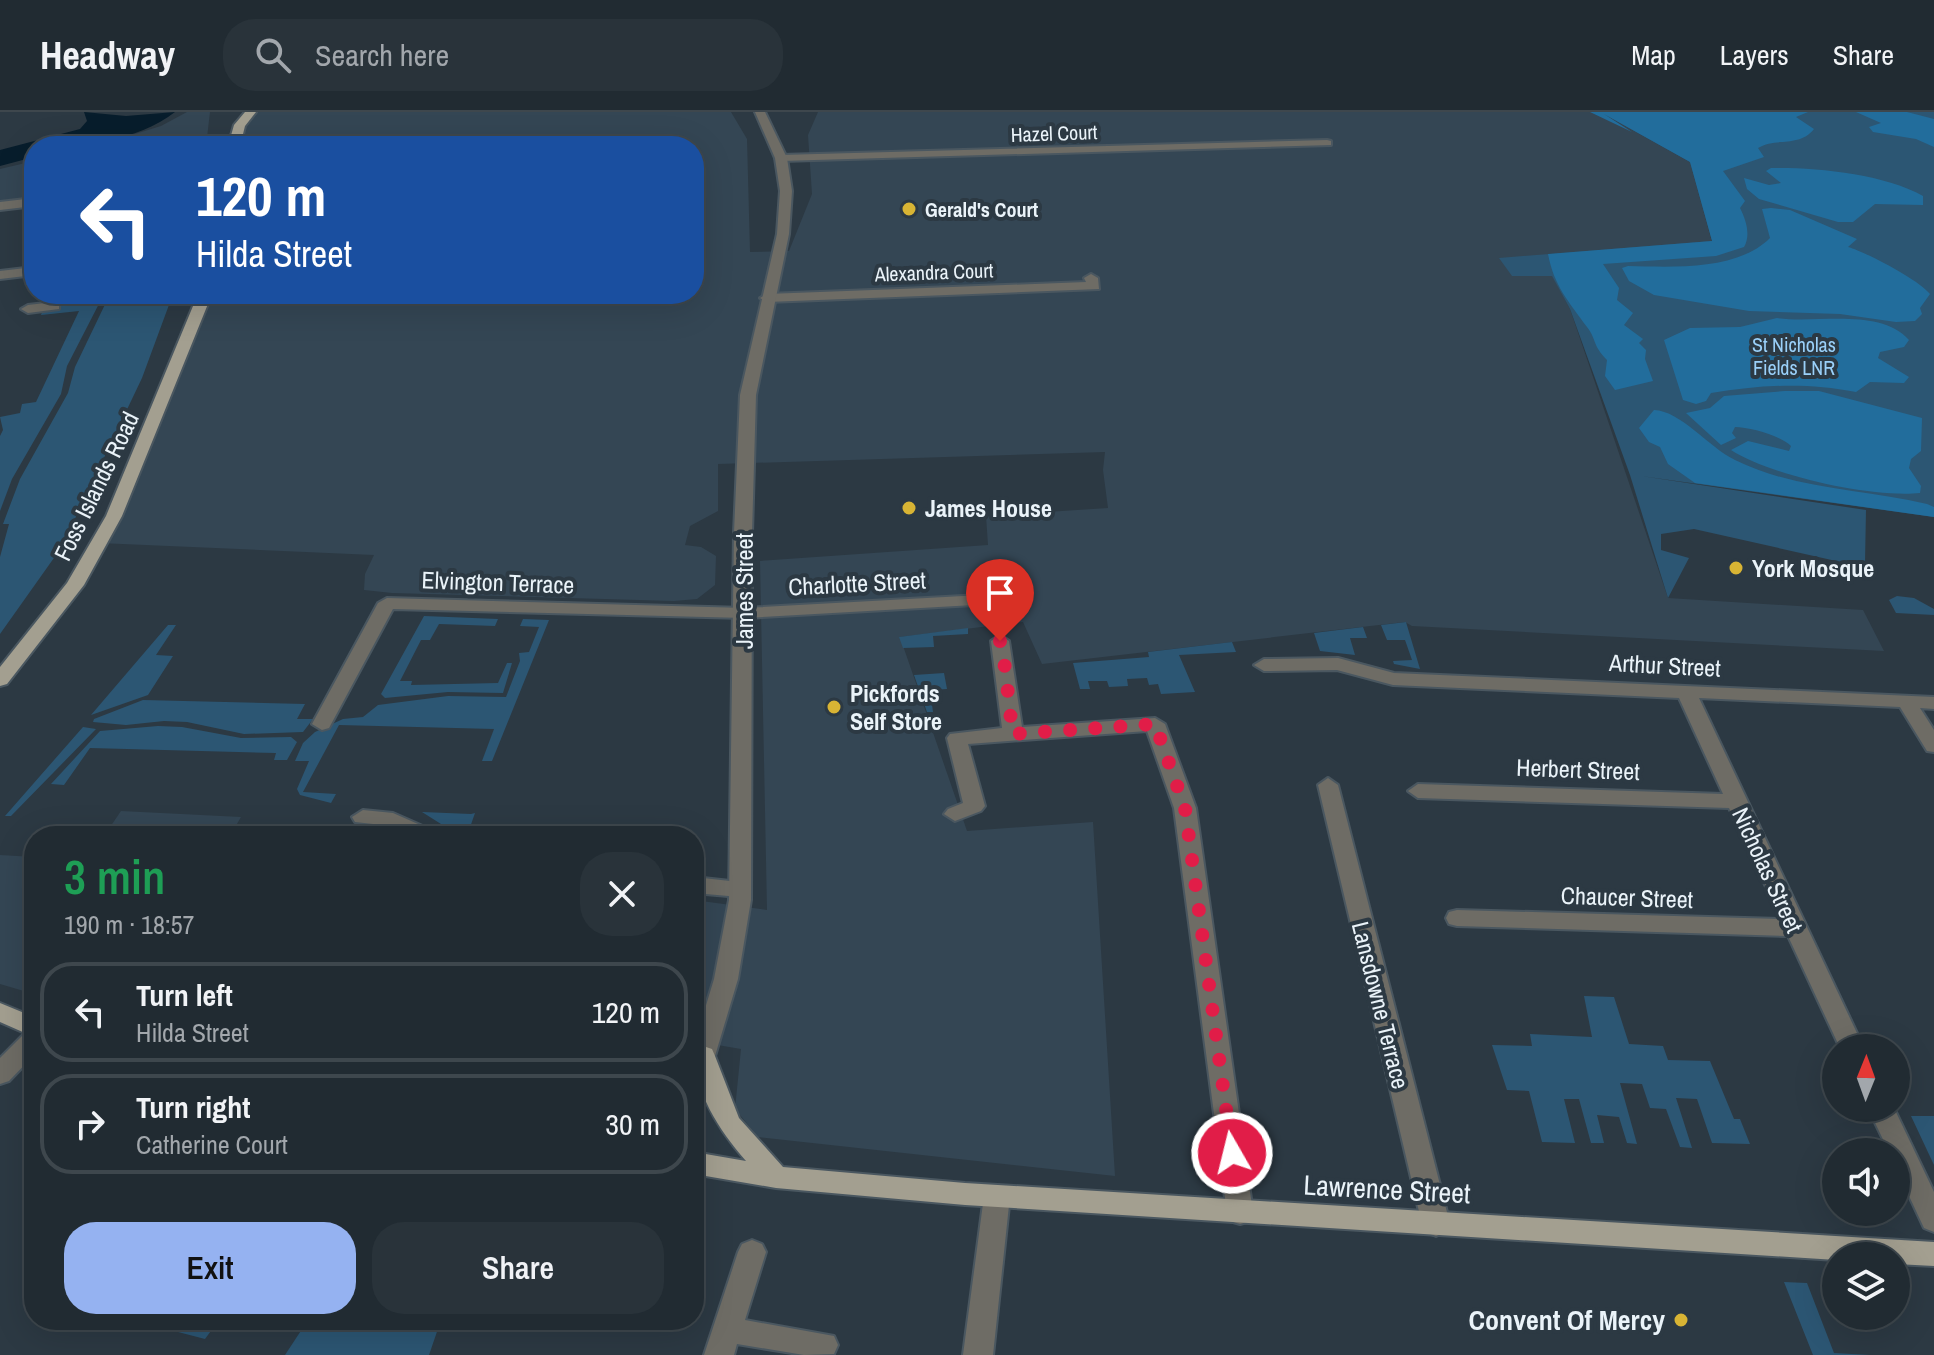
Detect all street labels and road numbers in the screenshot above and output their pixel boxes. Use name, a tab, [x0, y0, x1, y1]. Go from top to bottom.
street label: Hazel Court	[1010, 118, 1098, 148]
street label: Alexandra Court	[873, 256, 994, 288]
street label: Foss Islands Road	[46, 406, 146, 566]
street label: James Street	[728, 533, 760, 649]
street label: Elvington Terrace	[421, 563, 575, 601]
street label: Charlotte Street	[787, 563, 927, 603]
street label: Arthur Street	[1607, 646, 1722, 684]
street label: Herbert Street	[1516, 751, 1641, 787]
street label: Nicholas Street	[1725, 802, 1811, 938]
street label: Chaucer Street	[1560, 879, 1694, 915]
street label: Lansdowne Terrace	[1345, 918, 1417, 1092]
street label: Lawrence Street	[1303, 1166, 1471, 1212]

